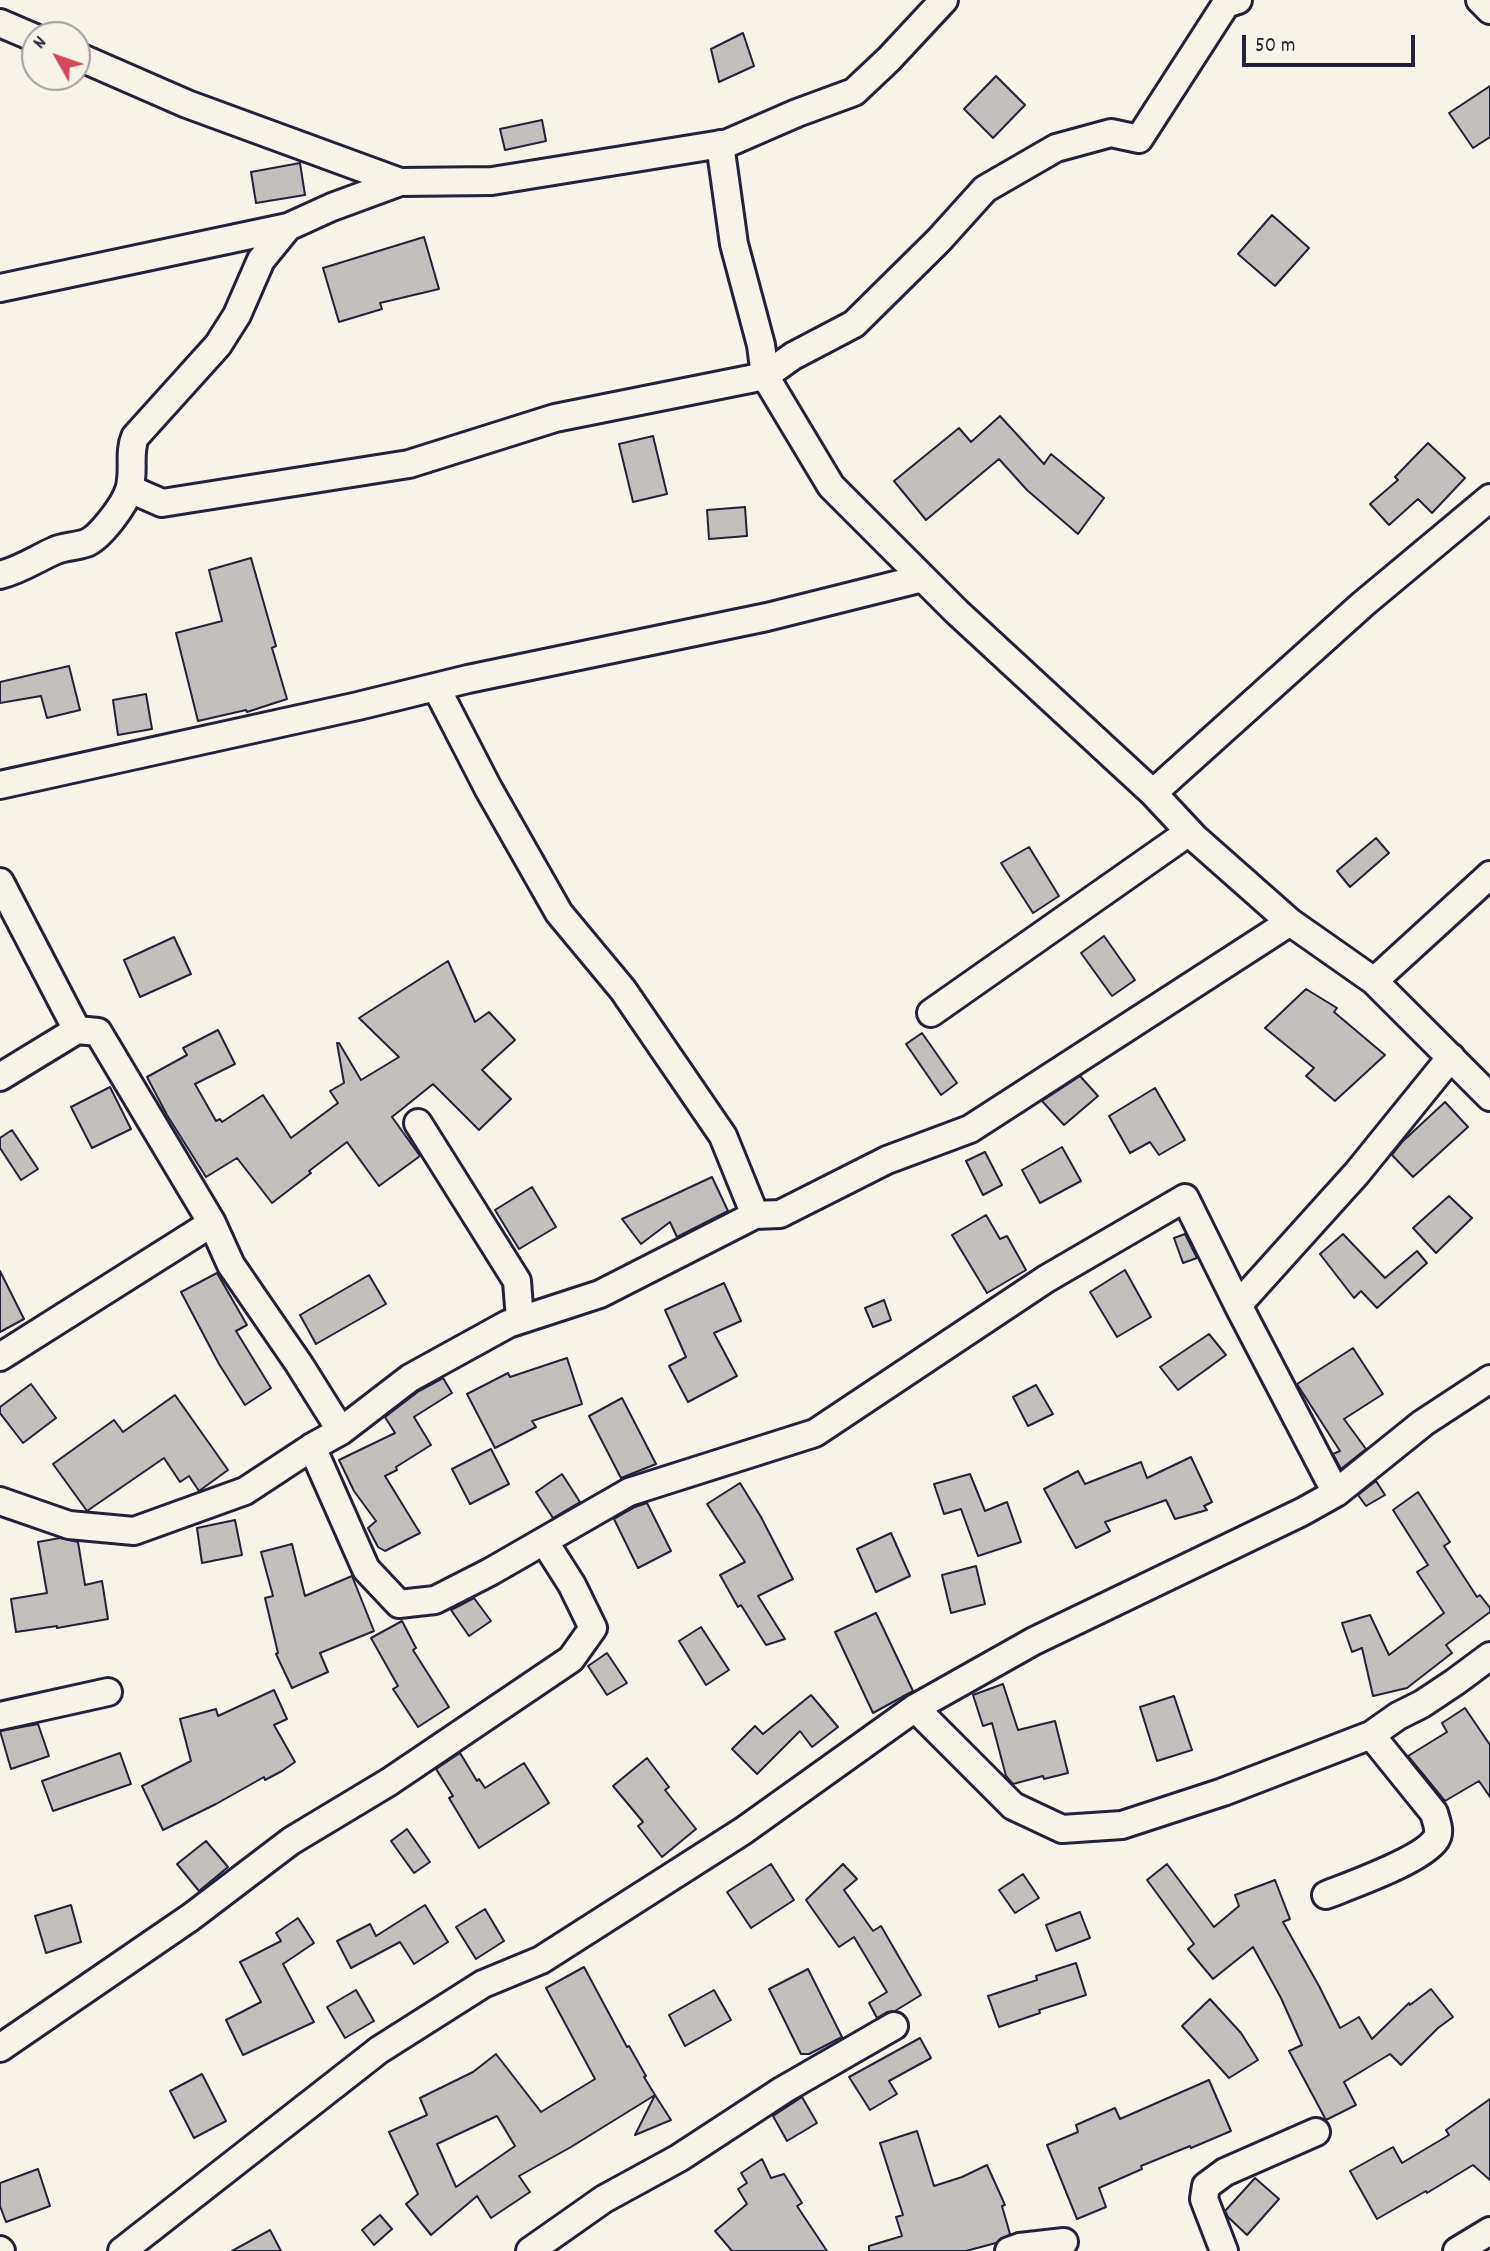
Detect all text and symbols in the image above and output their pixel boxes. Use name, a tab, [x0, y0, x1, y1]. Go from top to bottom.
north arrow	[21, 21, 91, 91]
scale bar	[1245, 21, 1418, 65]
text: N	[28, 31, 54, 56]
text: 50 m	[1255, 32, 1295, 62]

